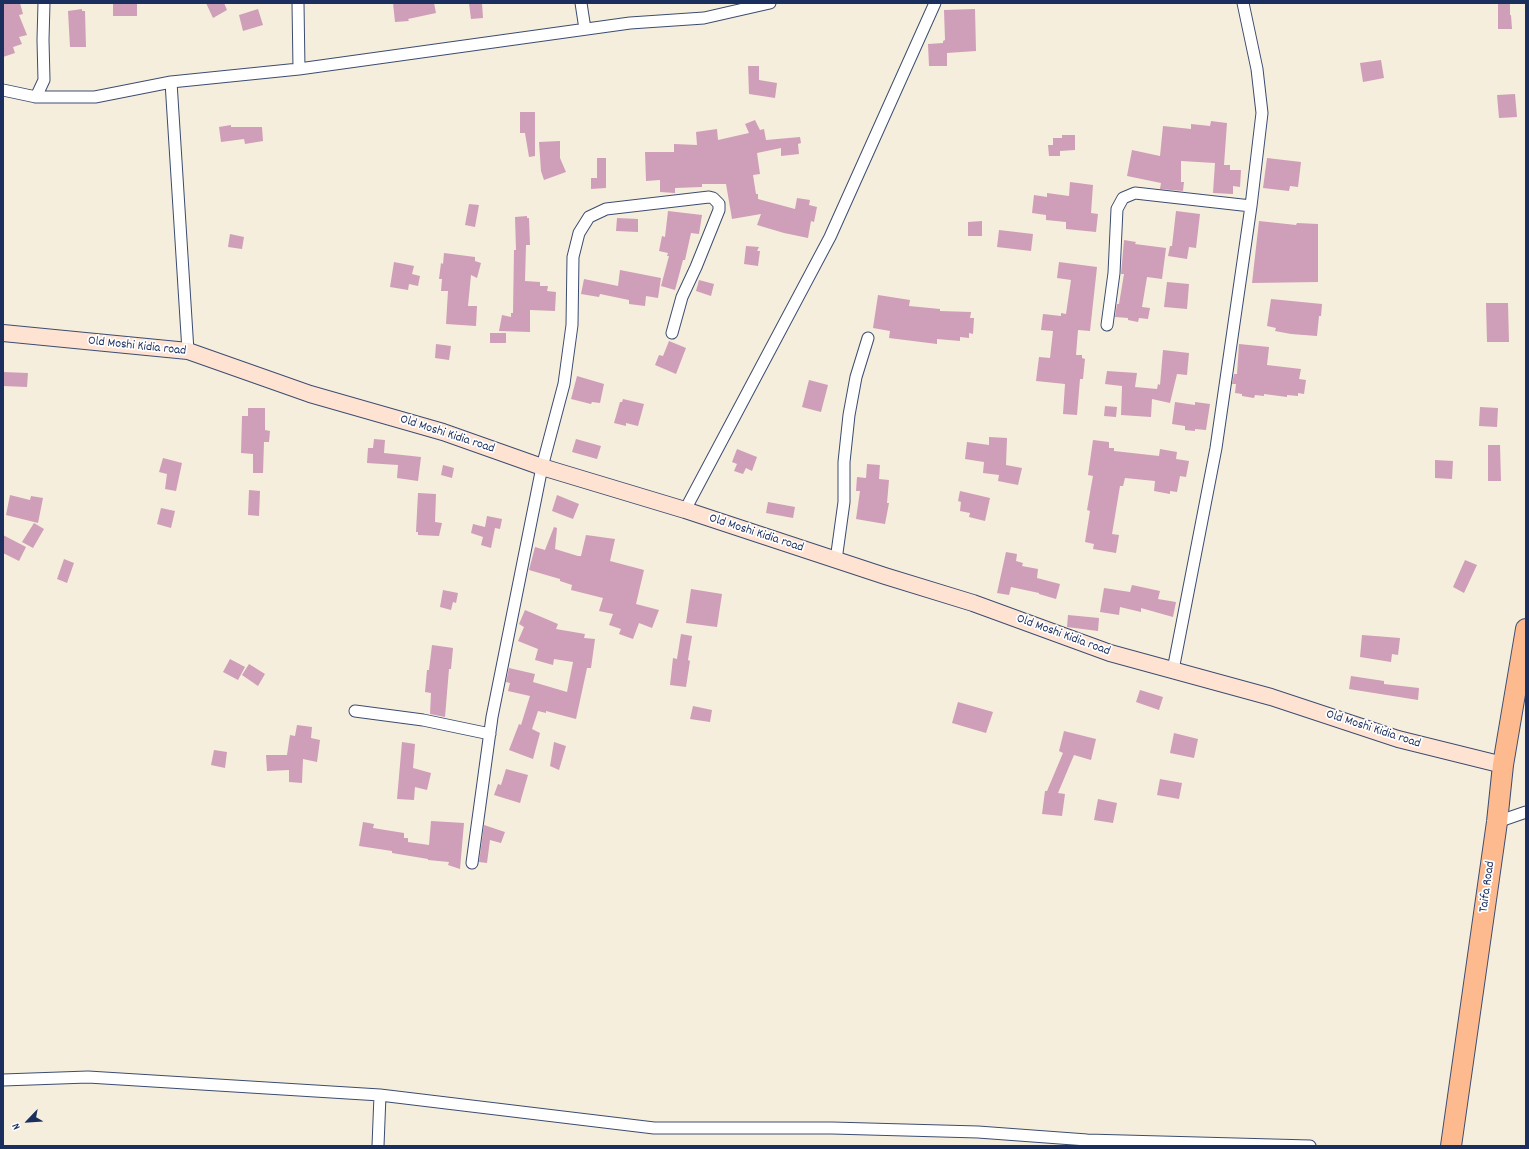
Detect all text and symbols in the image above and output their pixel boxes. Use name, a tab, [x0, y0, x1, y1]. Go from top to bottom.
street label: Old Moshi Kidia road	[87, 334, 187, 360]
street label: Old Moshi Kidia road	[398, 412, 496, 458]
street label: Old Moshi Kidia road	[707, 511, 805, 557]
street label: Old Moshi Kidia road	[1014, 612, 1112, 660]
street label: Old Moshi Kidia road	[1324, 707, 1422, 753]
street label: Taifa Road	[1477, 860, 1499, 914]
north arrow	[8, 1101, 48, 1141]
text: N	[9, 1120, 26, 1132]

